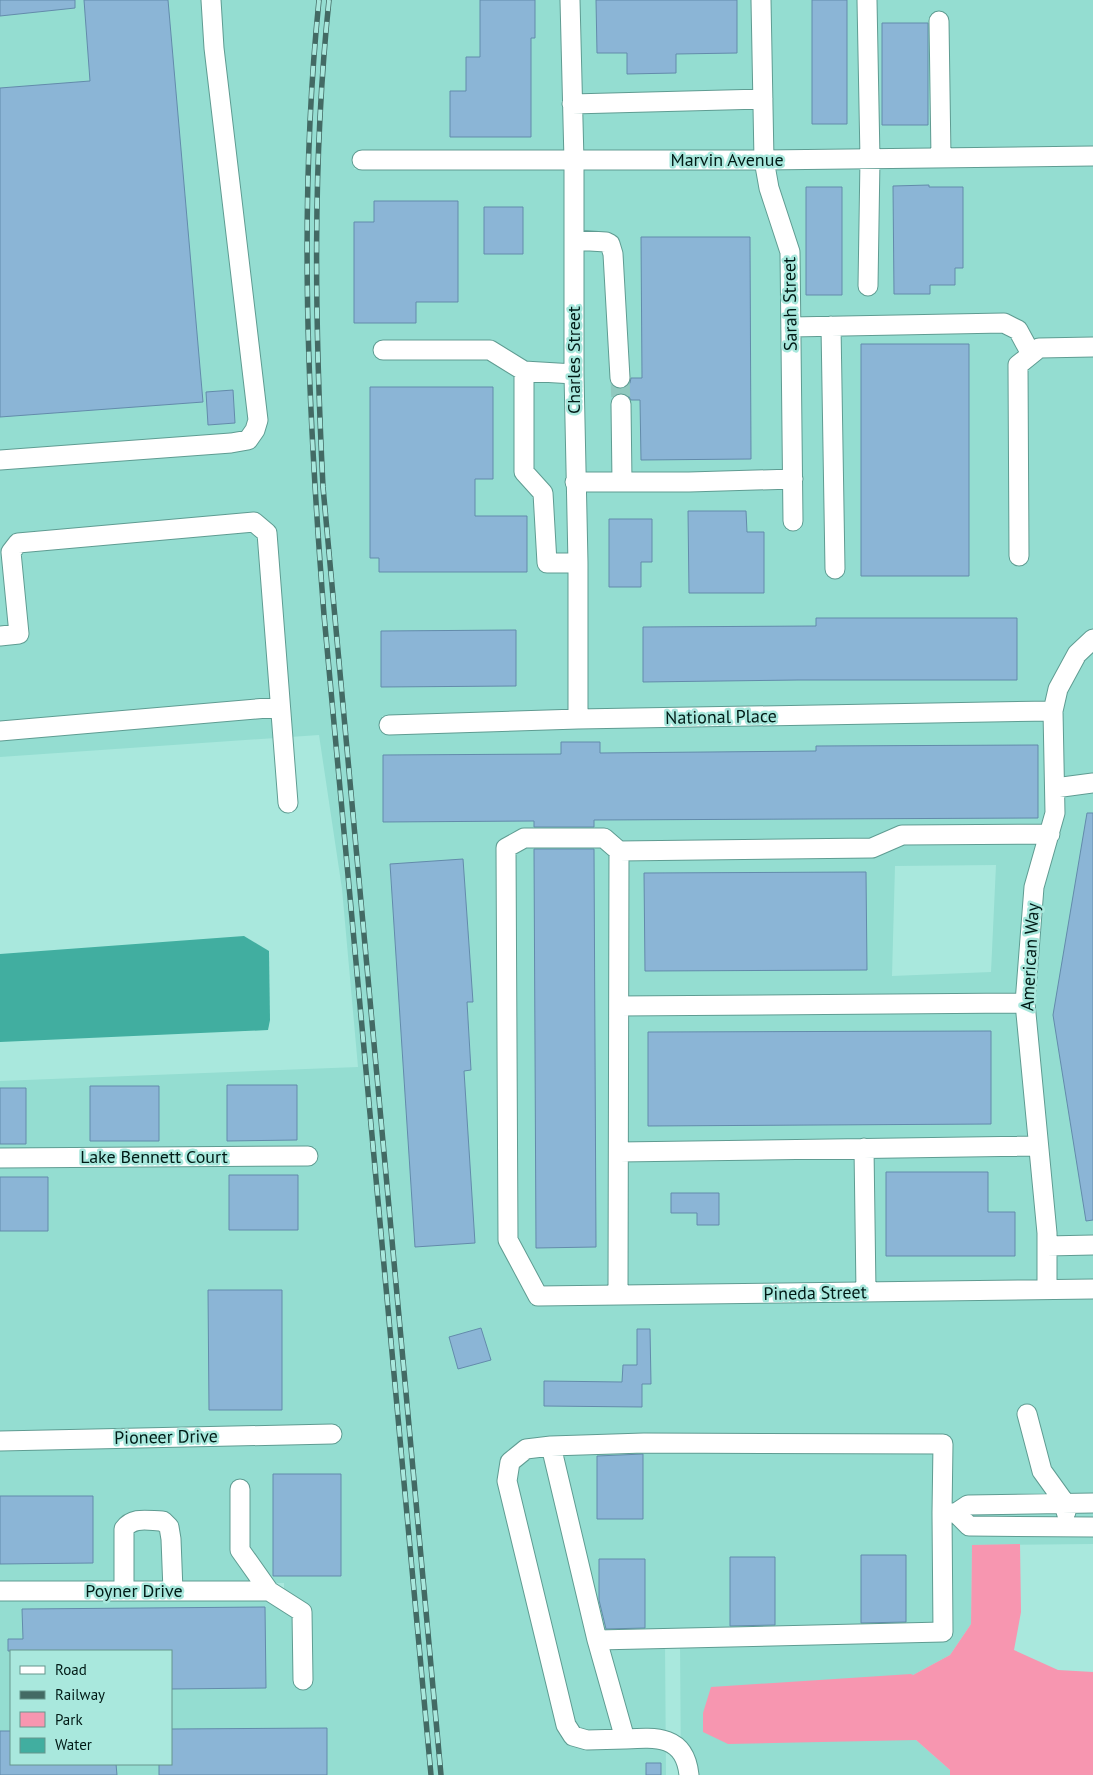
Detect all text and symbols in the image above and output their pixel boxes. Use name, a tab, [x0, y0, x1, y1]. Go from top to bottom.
street label: Marvin Avenue	[670, 148, 784, 171]
street label: Sarah Street	[777, 257, 802, 351]
street label: Charles Street	[562, 306, 585, 414]
street label: National Place	[665, 704, 777, 729]
street label: American Way	[1015, 902, 1044, 1012]
street label: Lake Bennett Court	[80, 1145, 228, 1168]
street label: Pineda Street	[763, 1280, 867, 1305]
street label: Pioneer Drive	[114, 1424, 218, 1449]
street label: Poyner Drive	[85, 1579, 183, 1602]
legend	[10, 1650, 172, 1765]
text: Road	[55, 1660, 87, 1679]
text: Railway	[55, 1685, 105, 1704]
text: Park	[55, 1710, 83, 1729]
text: Water	[55, 1735, 92, 1754]

